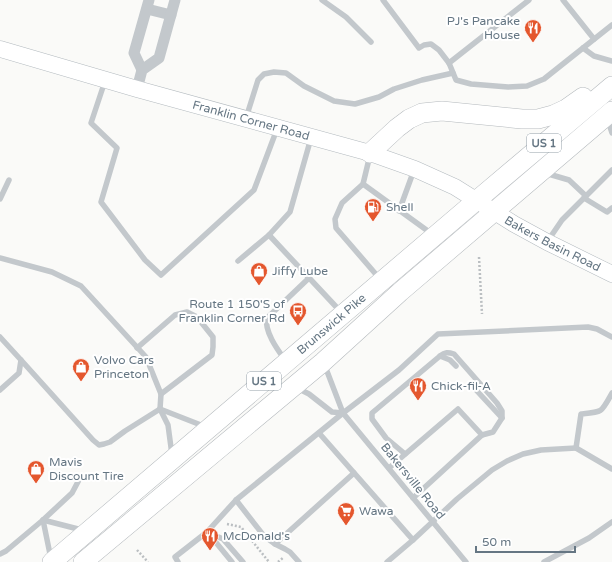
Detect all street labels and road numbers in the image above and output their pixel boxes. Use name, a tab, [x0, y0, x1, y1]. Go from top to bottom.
street label: Franklin Corner Road	[191, 98, 311, 143]
road number: US 1	[527, 134, 561, 152]
street label: Bakers Basin Road	[502, 213, 603, 274]
street label: Brunswick Pike	[294, 291, 369, 357]
road number: US 1	[247, 372, 281, 390]
street label: Bakersville Road	[378, 440, 448, 522]

